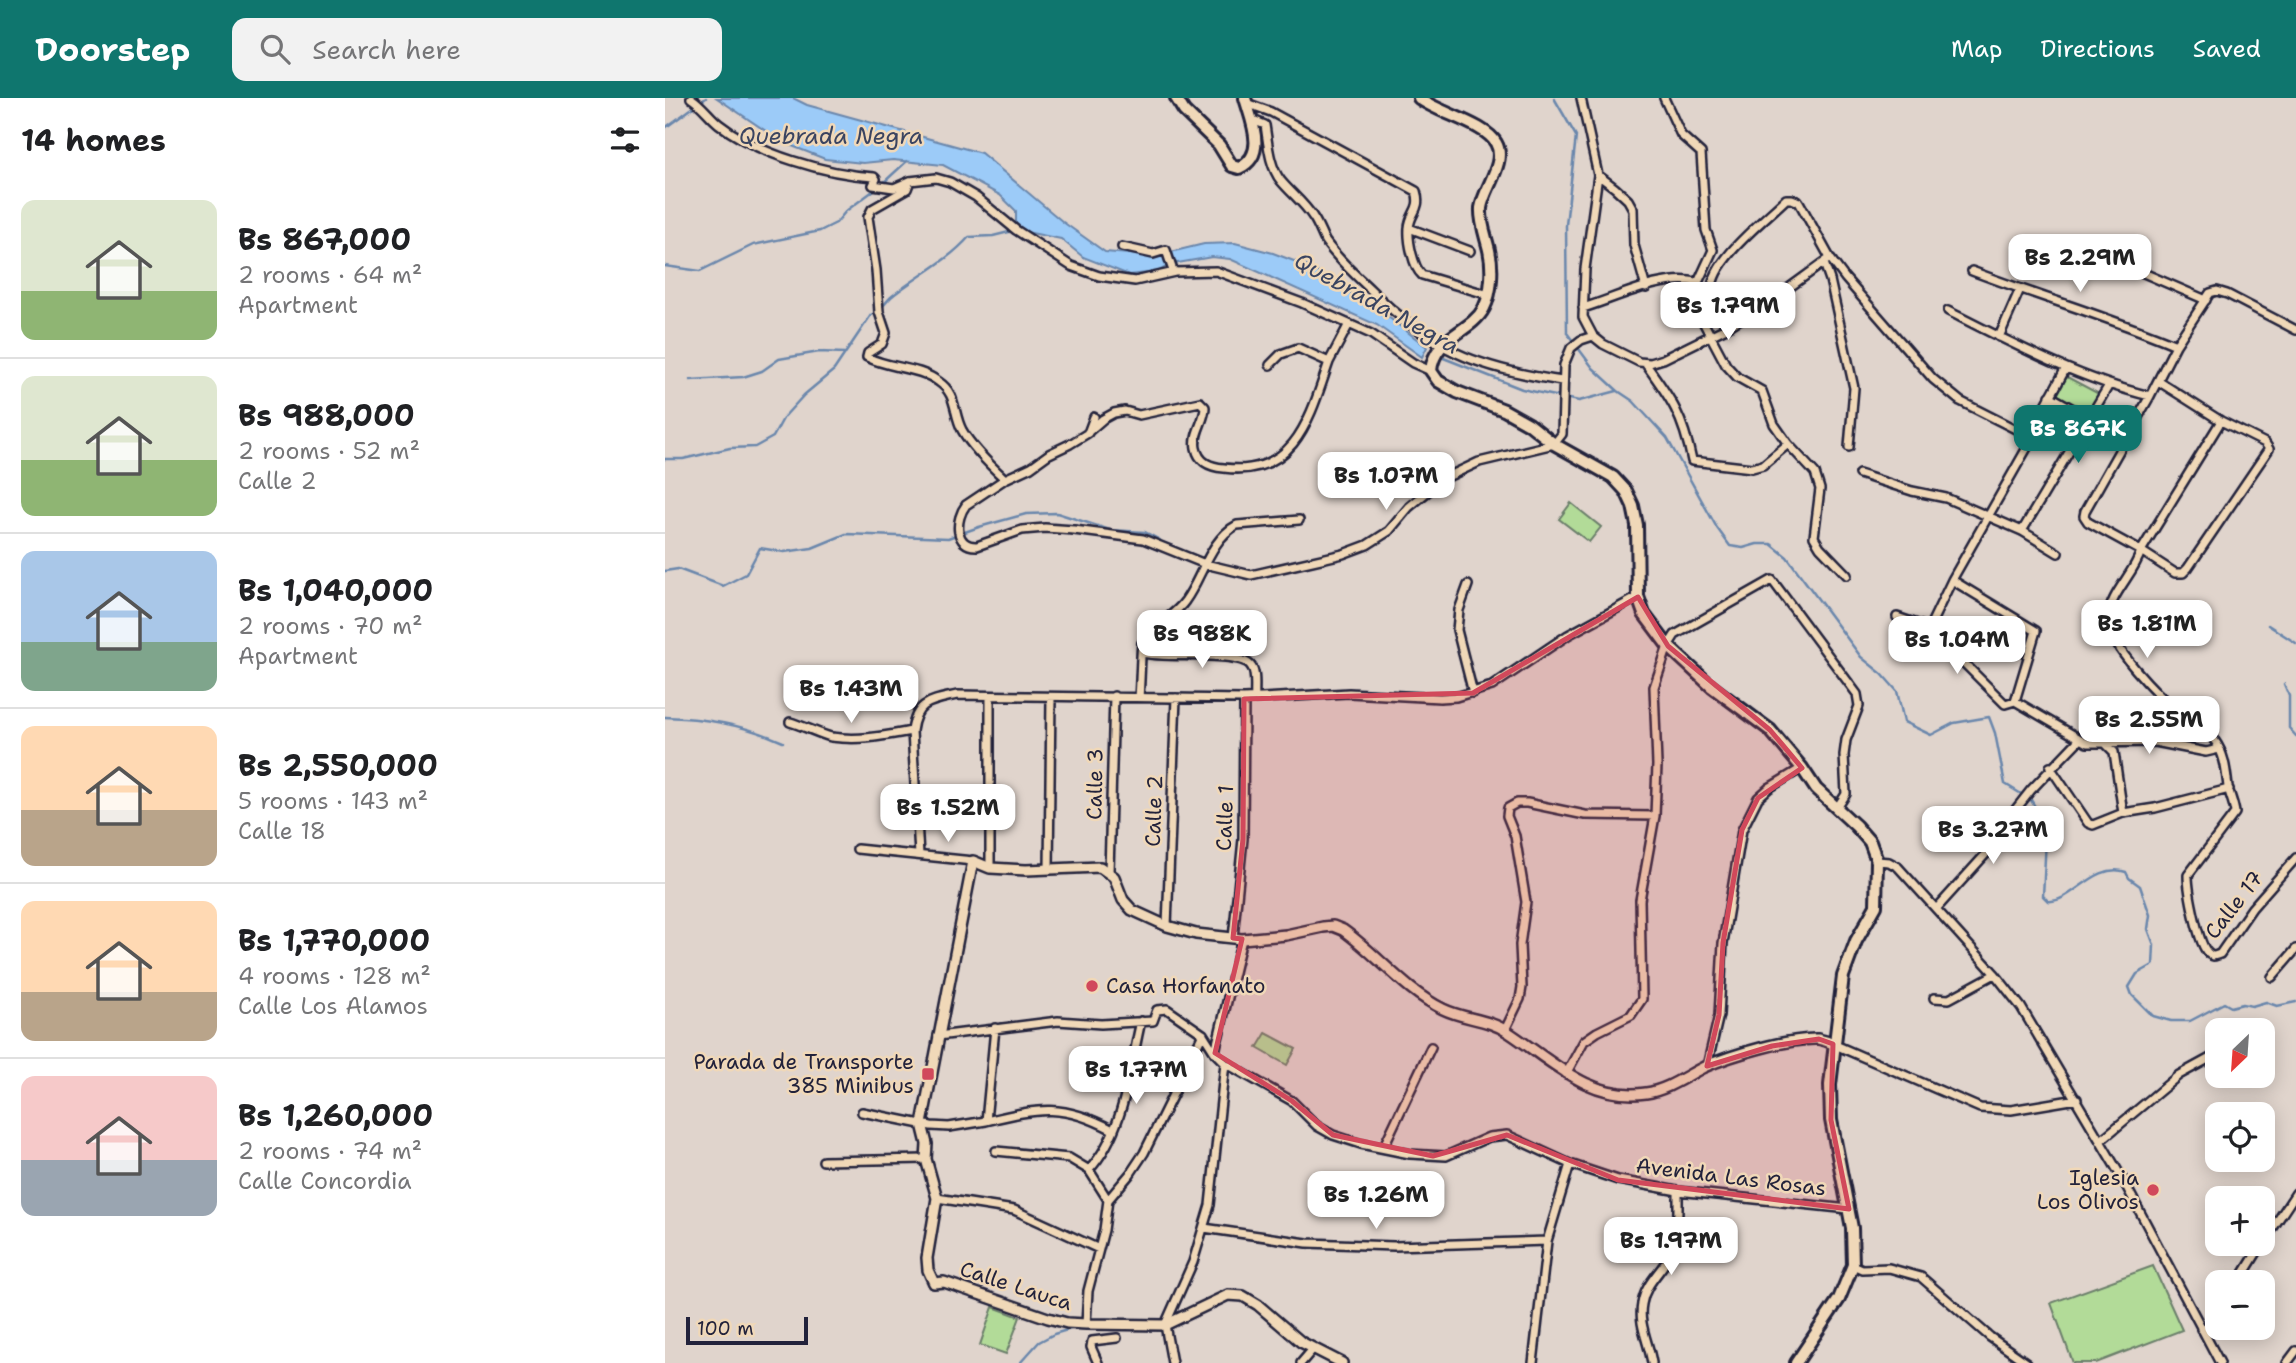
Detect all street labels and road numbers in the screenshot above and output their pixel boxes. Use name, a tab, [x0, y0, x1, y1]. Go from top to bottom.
street label: Calle 3	[1080, 748, 1110, 820]
street label: Calle 2	[1139, 775, 1169, 847]
street label: Calle 1	[1210, 785, 1240, 851]
street label: Calle 17	[2199, 865, 2269, 945]
street label: Avenida Las Rosas	[1634, 1151, 1828, 1203]
street label: Calle Lauca	[956, 1255, 1076, 1317]

